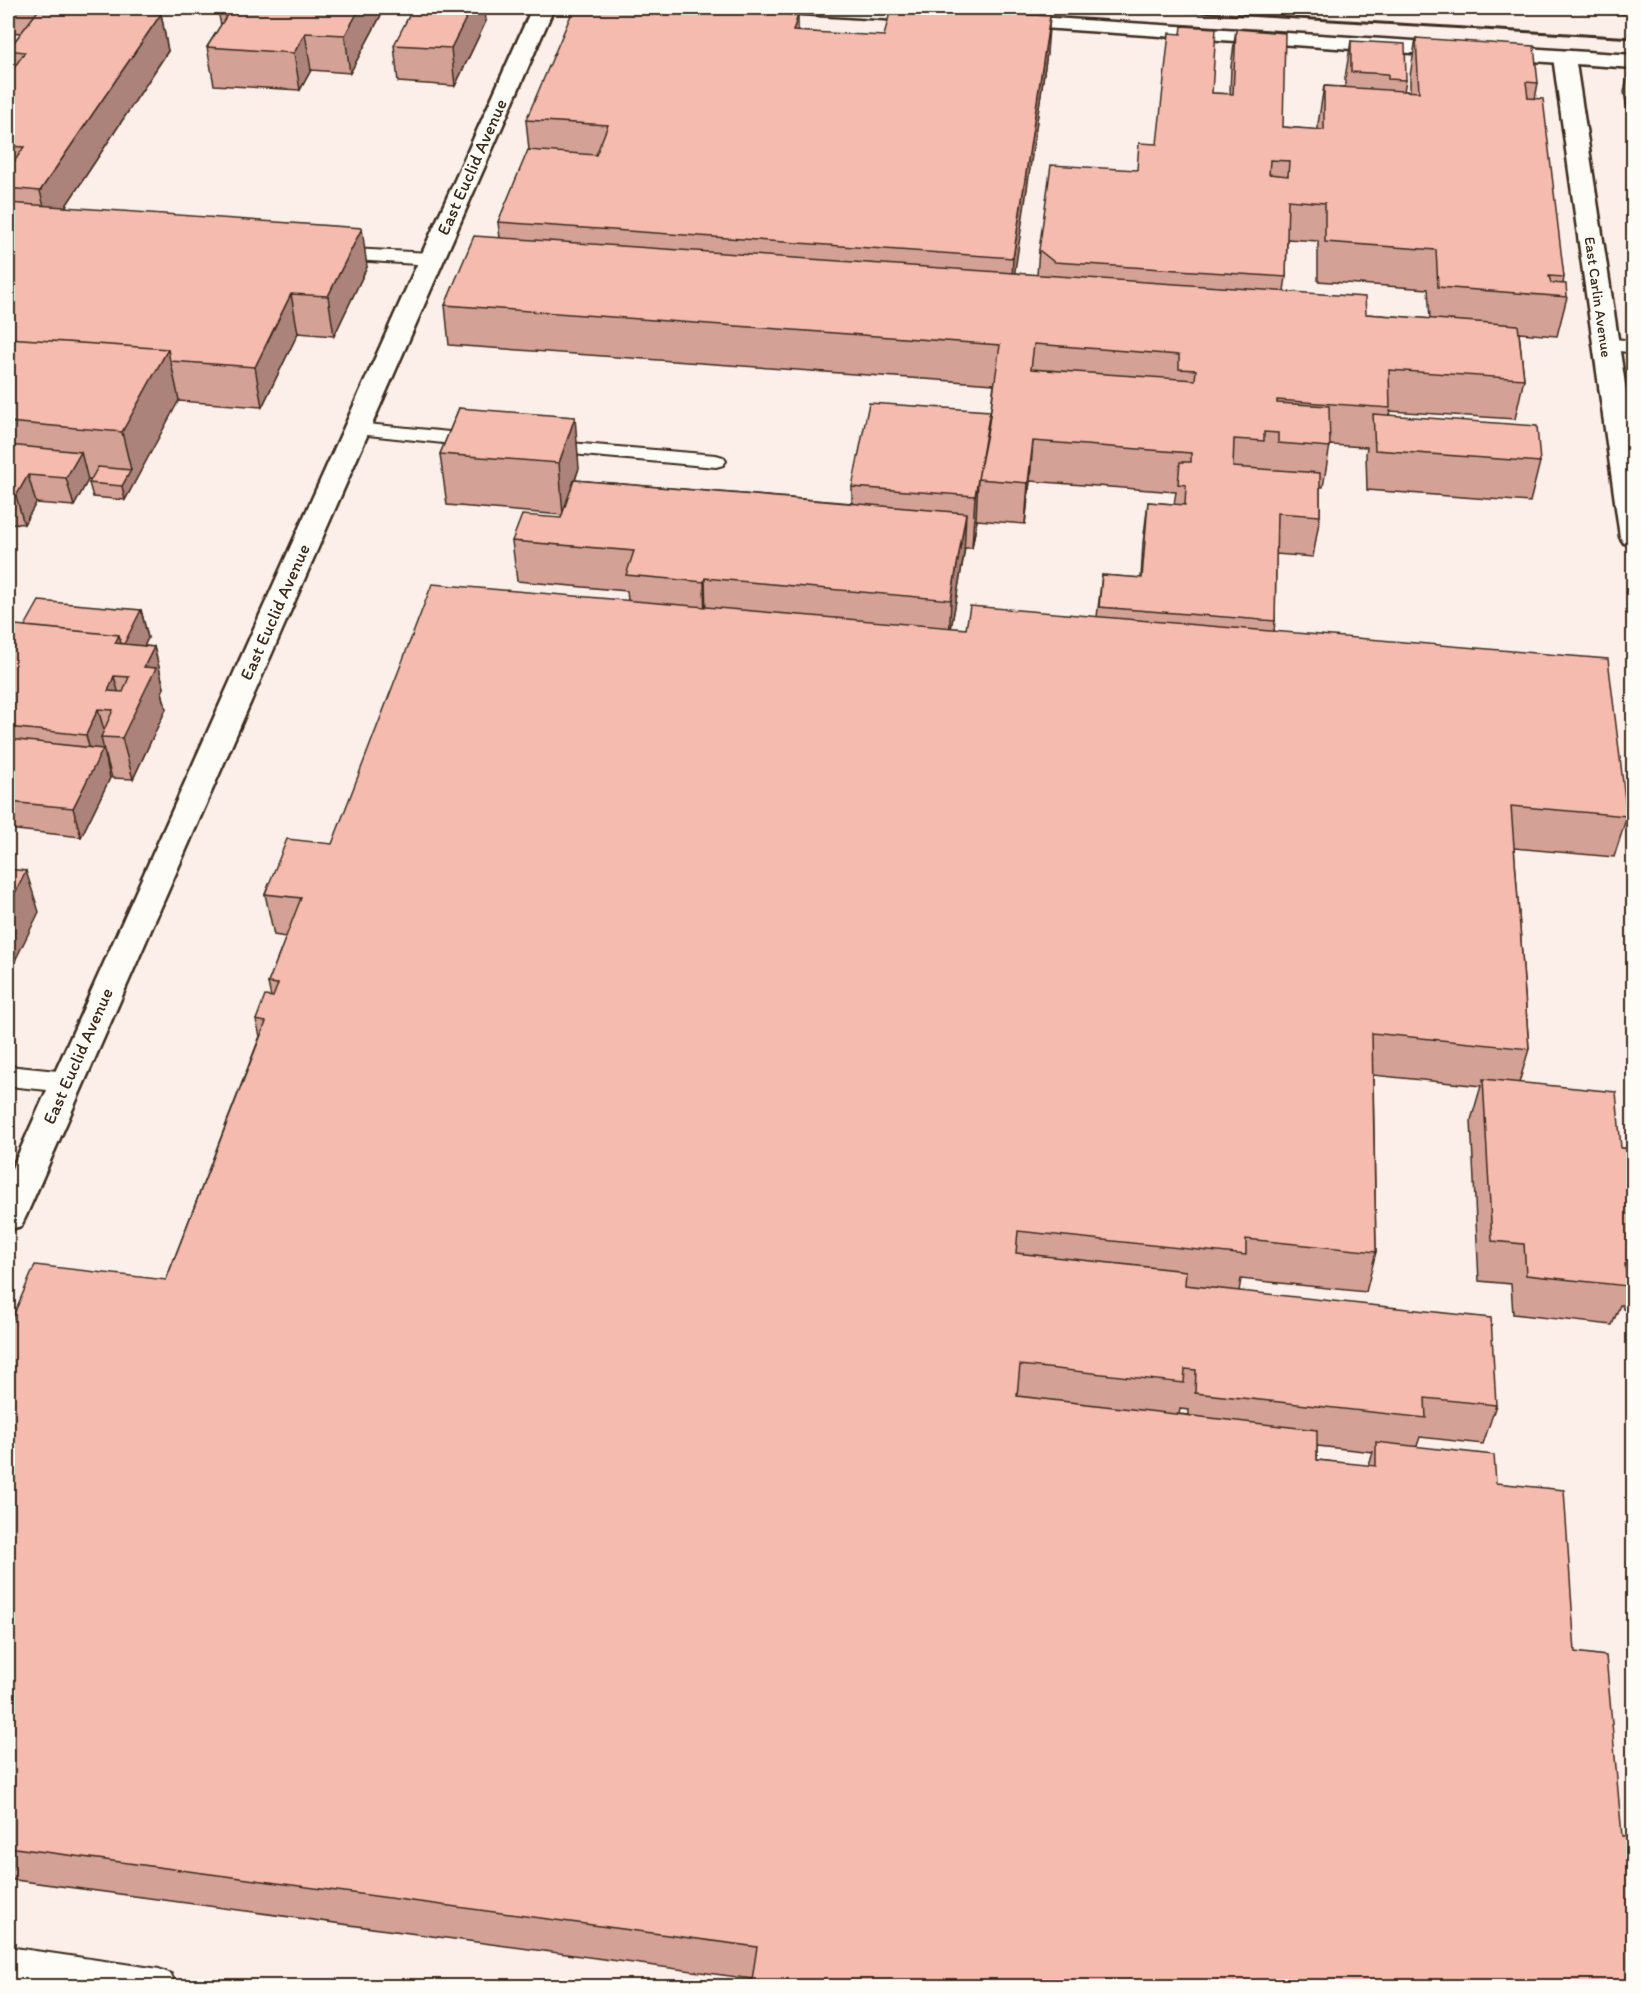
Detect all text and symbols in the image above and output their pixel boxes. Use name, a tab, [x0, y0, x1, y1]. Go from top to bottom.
street label: East Euclid Avenue	[432, 95, 512, 239]
street label: East Carlin Avenue	[1581, 235, 1615, 359]
street label: East Euclid Avenue	[235, 540, 315, 684]
street label: East Euclid Avenue	[38, 984, 118, 1128]

